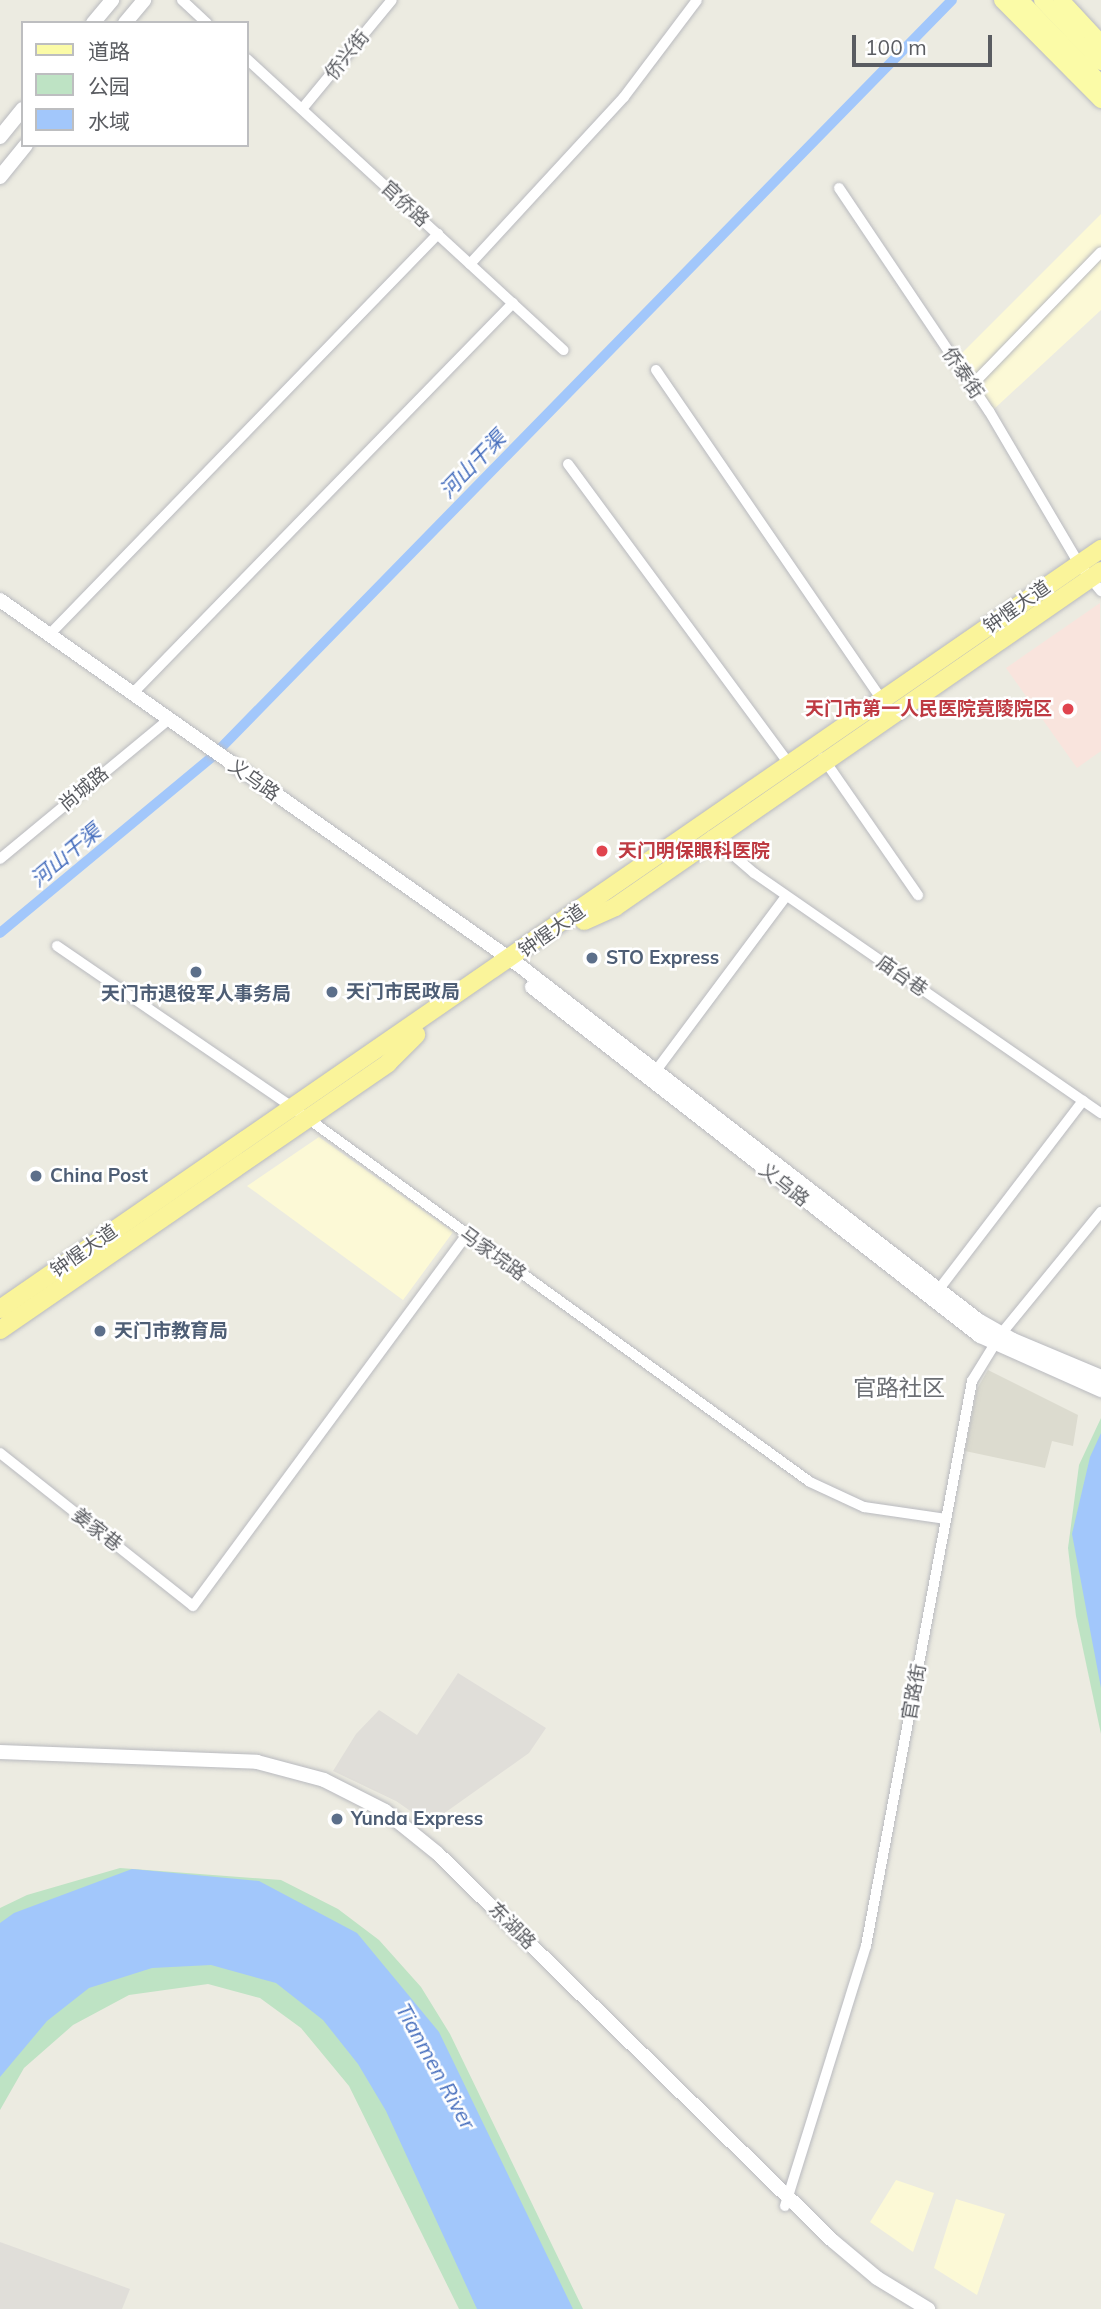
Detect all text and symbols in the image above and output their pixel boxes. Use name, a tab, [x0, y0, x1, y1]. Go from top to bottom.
legend	[21, 21, 248, 147]
scale bar	[856, 21, 996, 65]
street label: 侨兴街	[320, 26, 374, 84]
text: 100 m	[865, 34, 927, 60]
text: 道路	[88, 38, 130, 64]
text: 公园	[88, 73, 130, 99]
text: 水域	[88, 108, 130, 134]
street label: 官侨路	[376, 176, 434, 232]
street label: 侨泰街	[938, 343, 988, 403]
water label: 河山干渠	[434, 425, 510, 503]
street label: 钟惺大道	[979, 576, 1055, 638]
place label: 天门市第一人民医院竟陵院区	[805, 698, 1052, 720]
marker: 天门市第一人民医院竟陵院区	[1058, 699, 1078, 719]
street label: 义乌路	[224, 754, 284, 806]
street label: 尚城路	[55, 762, 113, 816]
water label: 河山干渠	[25, 818, 105, 892]
place label: 天门明保眼科医院	[618, 840, 770, 862]
marker: 天门明保眼科医院	[592, 841, 612, 861]
street label: 钟惺大道	[514, 900, 590, 962]
place label: STO Express	[606, 947, 719, 969]
marker: STO Express	[584, 950, 600, 966]
street label: 庙台巷	[872, 950, 932, 1002]
marker: 天门市退役军人事务局	[188, 964, 204, 980]
place label: 天门市民政局	[346, 981, 460, 1003]
place label: 天门市退役军人事务局	[101, 983, 291, 1005]
marker: 天门市民政局	[324, 984, 340, 1000]
street label: 义乌路	[755, 1158, 813, 1212]
place label: China Post	[50, 1165, 148, 1187]
marker: China Post	[28, 1168, 44, 1184]
street label: 钟惺大道	[46, 1220, 122, 1282]
street label: 马家垸路	[456, 1222, 530, 1286]
place label: 天门市教育局	[114, 1320, 228, 1342]
marker: 天门市教育局	[92, 1323, 108, 1339]
district label: 官路社区	[853, 1374, 945, 1402]
street label: 姜家巷	[68, 1503, 126, 1557]
street label: 官路街	[898, 1662, 930, 1722]
place label: Yunda Express	[351, 1808, 483, 1830]
marker: Yunda Express	[329, 1811, 345, 1827]
street label: 东湖路	[484, 1898, 540, 1954]
water label: Tianmen River	[391, 1999, 481, 2133]

